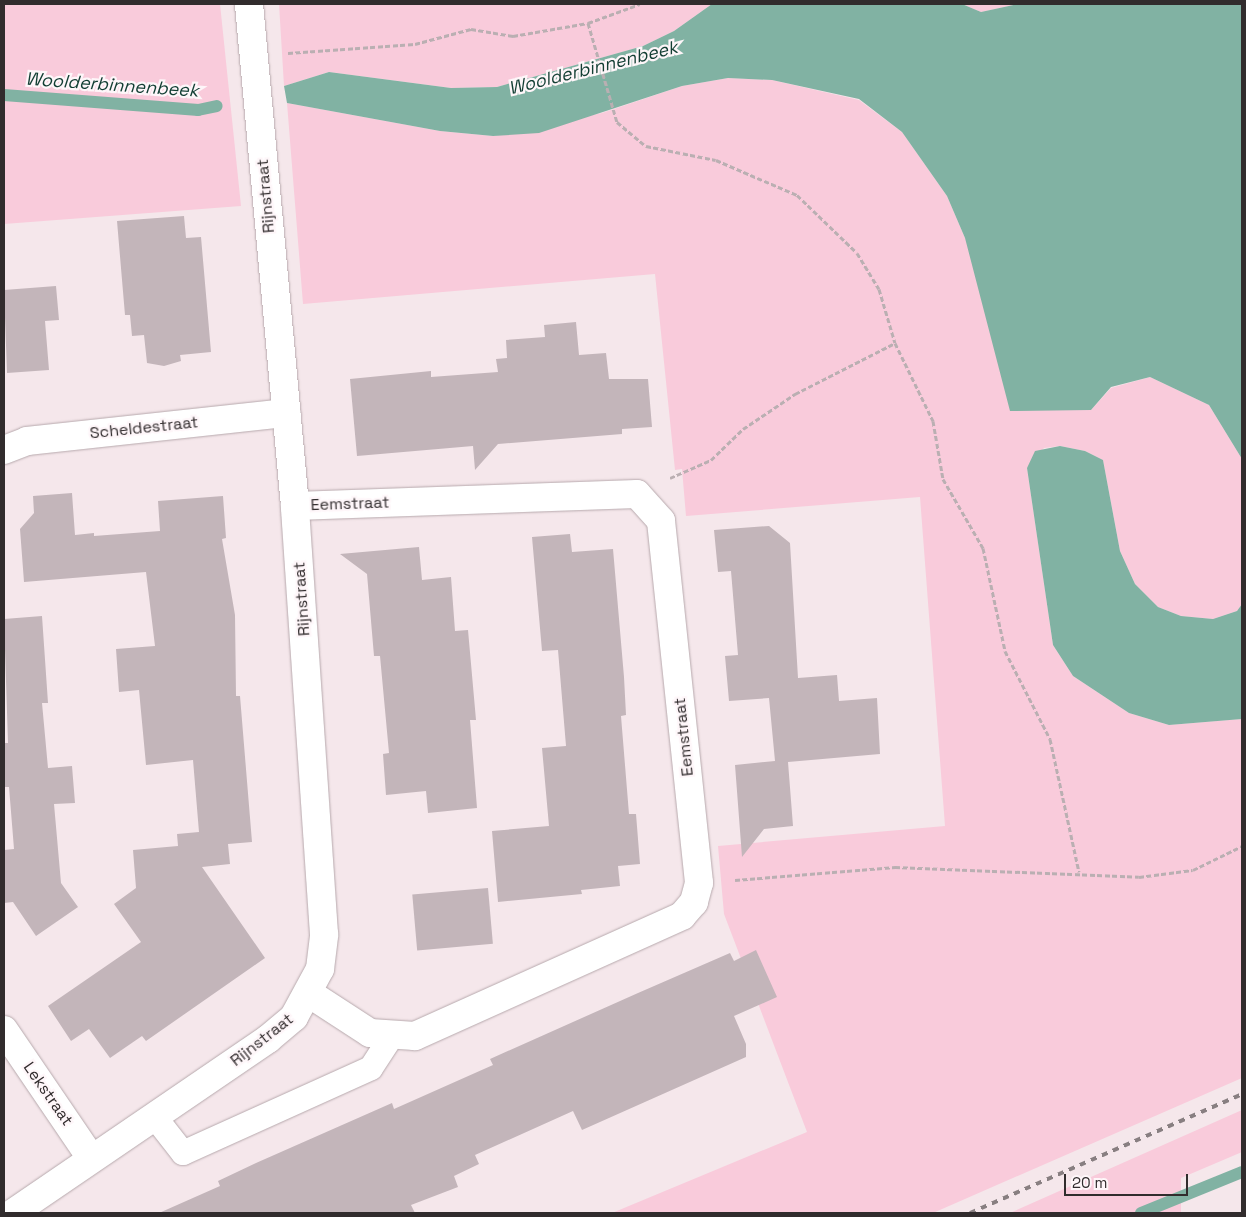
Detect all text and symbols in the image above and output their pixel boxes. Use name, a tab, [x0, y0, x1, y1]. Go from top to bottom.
water label: Woolderbinnenbeek	[506, 37, 680, 99]
water label: Woolderbinnenbeek	[25, 68, 199, 102]
street label: Rijnstraat	[253, 158, 279, 234]
street label: Scheldestraat	[89, 413, 199, 443]
street label: Eemstraat	[310, 493, 390, 515]
street label: Rijnstraat	[290, 561, 314, 637]
street label: Eemstraat	[670, 697, 698, 777]
street label: Rijnstraat	[227, 1010, 297, 1070]
street label: Lekstraat	[19, 1059, 77, 1129]
scale bar	[1066, 1164, 1190, 1196]
text: 20 m	[1072, 1173, 1107, 1192]

